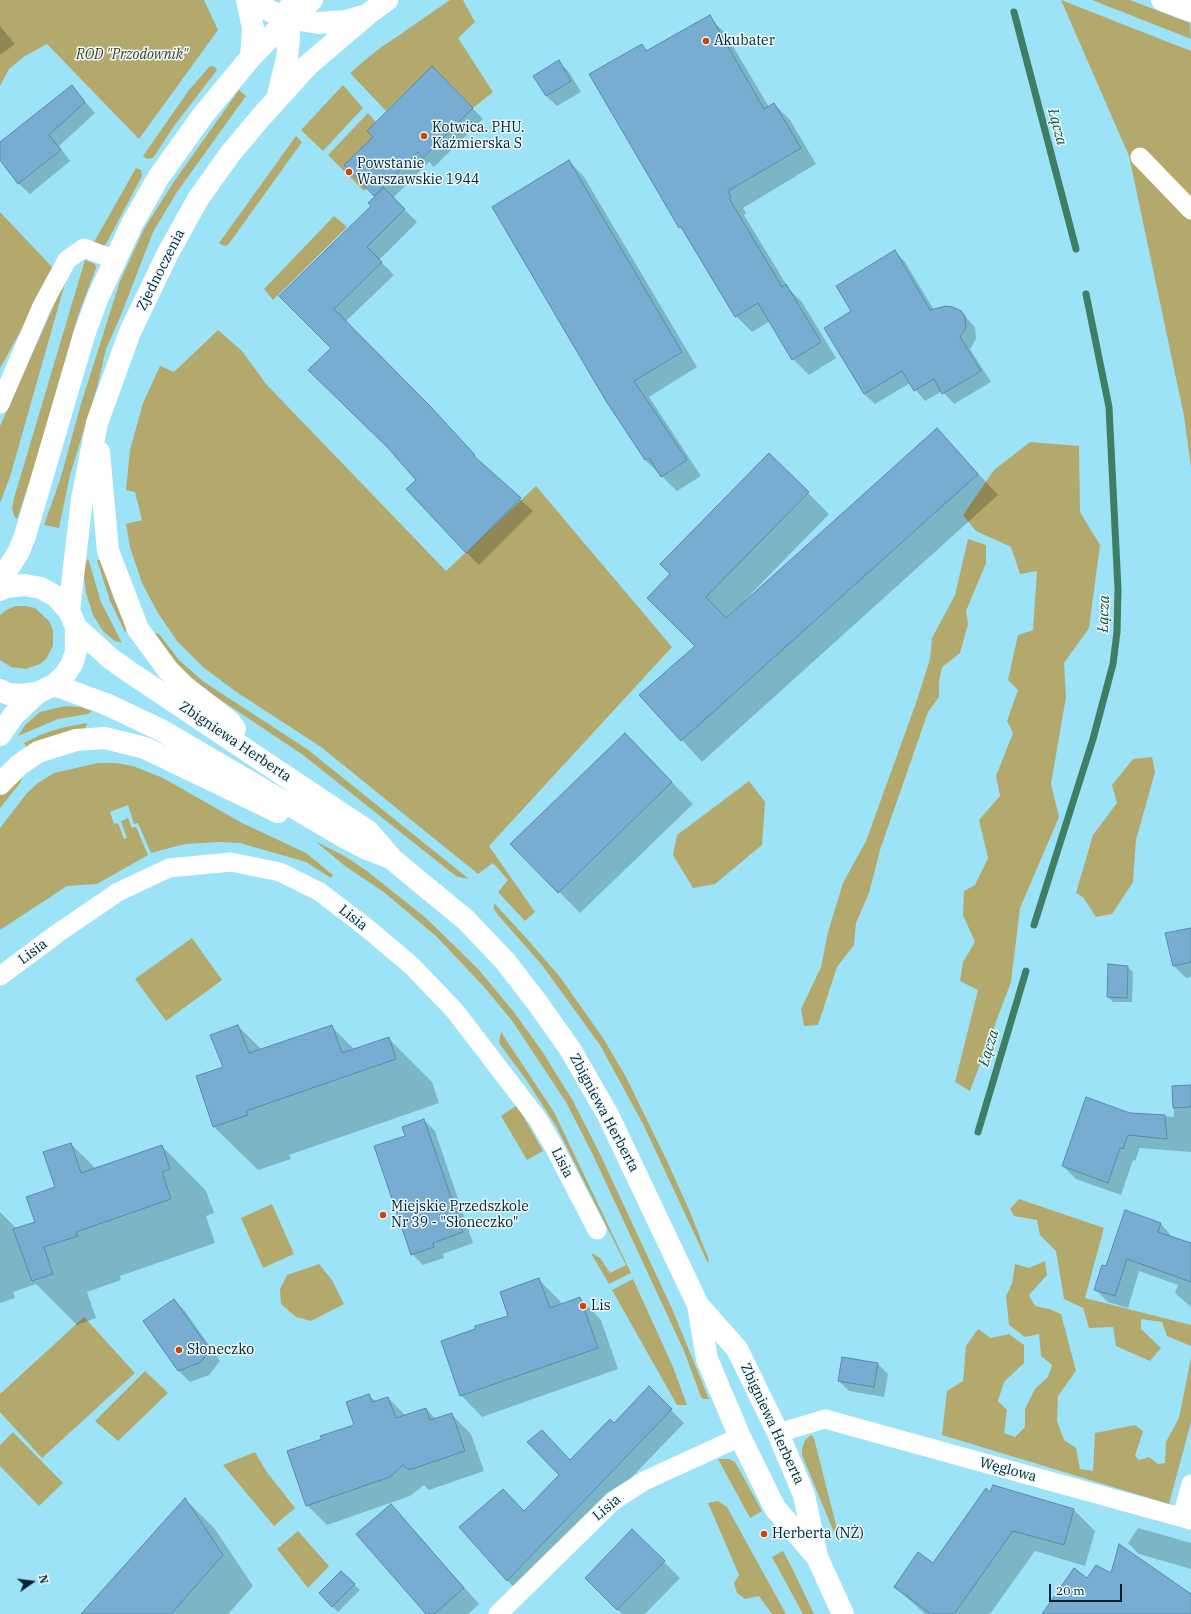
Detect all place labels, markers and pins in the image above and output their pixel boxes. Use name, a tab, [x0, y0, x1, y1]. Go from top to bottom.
place label: Akubater	[714, 33, 775, 49]
marker: Akubater	[701, 36, 711, 46]
place label: Kotwica. PHU. Kaźmierska S	[432, 120, 525, 152]
marker: Kotwica. PHU. Kaźmierska S	[419, 131, 429, 141]
place label: Powstanie Warszawskie 1944	[357, 156, 479, 188]
marker: Powstanie Warszawskie 1944	[344, 167, 354, 177]
place label: Miejskie Przedszkole Nr 39 - "Słoneczko"	[391, 1199, 529, 1232]
marker: Miejskie Przedszkole Nr 39 - "Słoneczko"	[378, 1210, 388, 1220]
place label: Lis	[591, 1298, 611, 1314]
marker: Lis	[578, 1301, 588, 1311]
place label: Słoneczko	[187, 1342, 254, 1358]
marker: Słoneczko	[174, 1345, 184, 1355]
place label: Herberta (NŻ)	[772, 1526, 864, 1542]
marker: Herberta (NŻ)	[759, 1529, 769, 1539]

